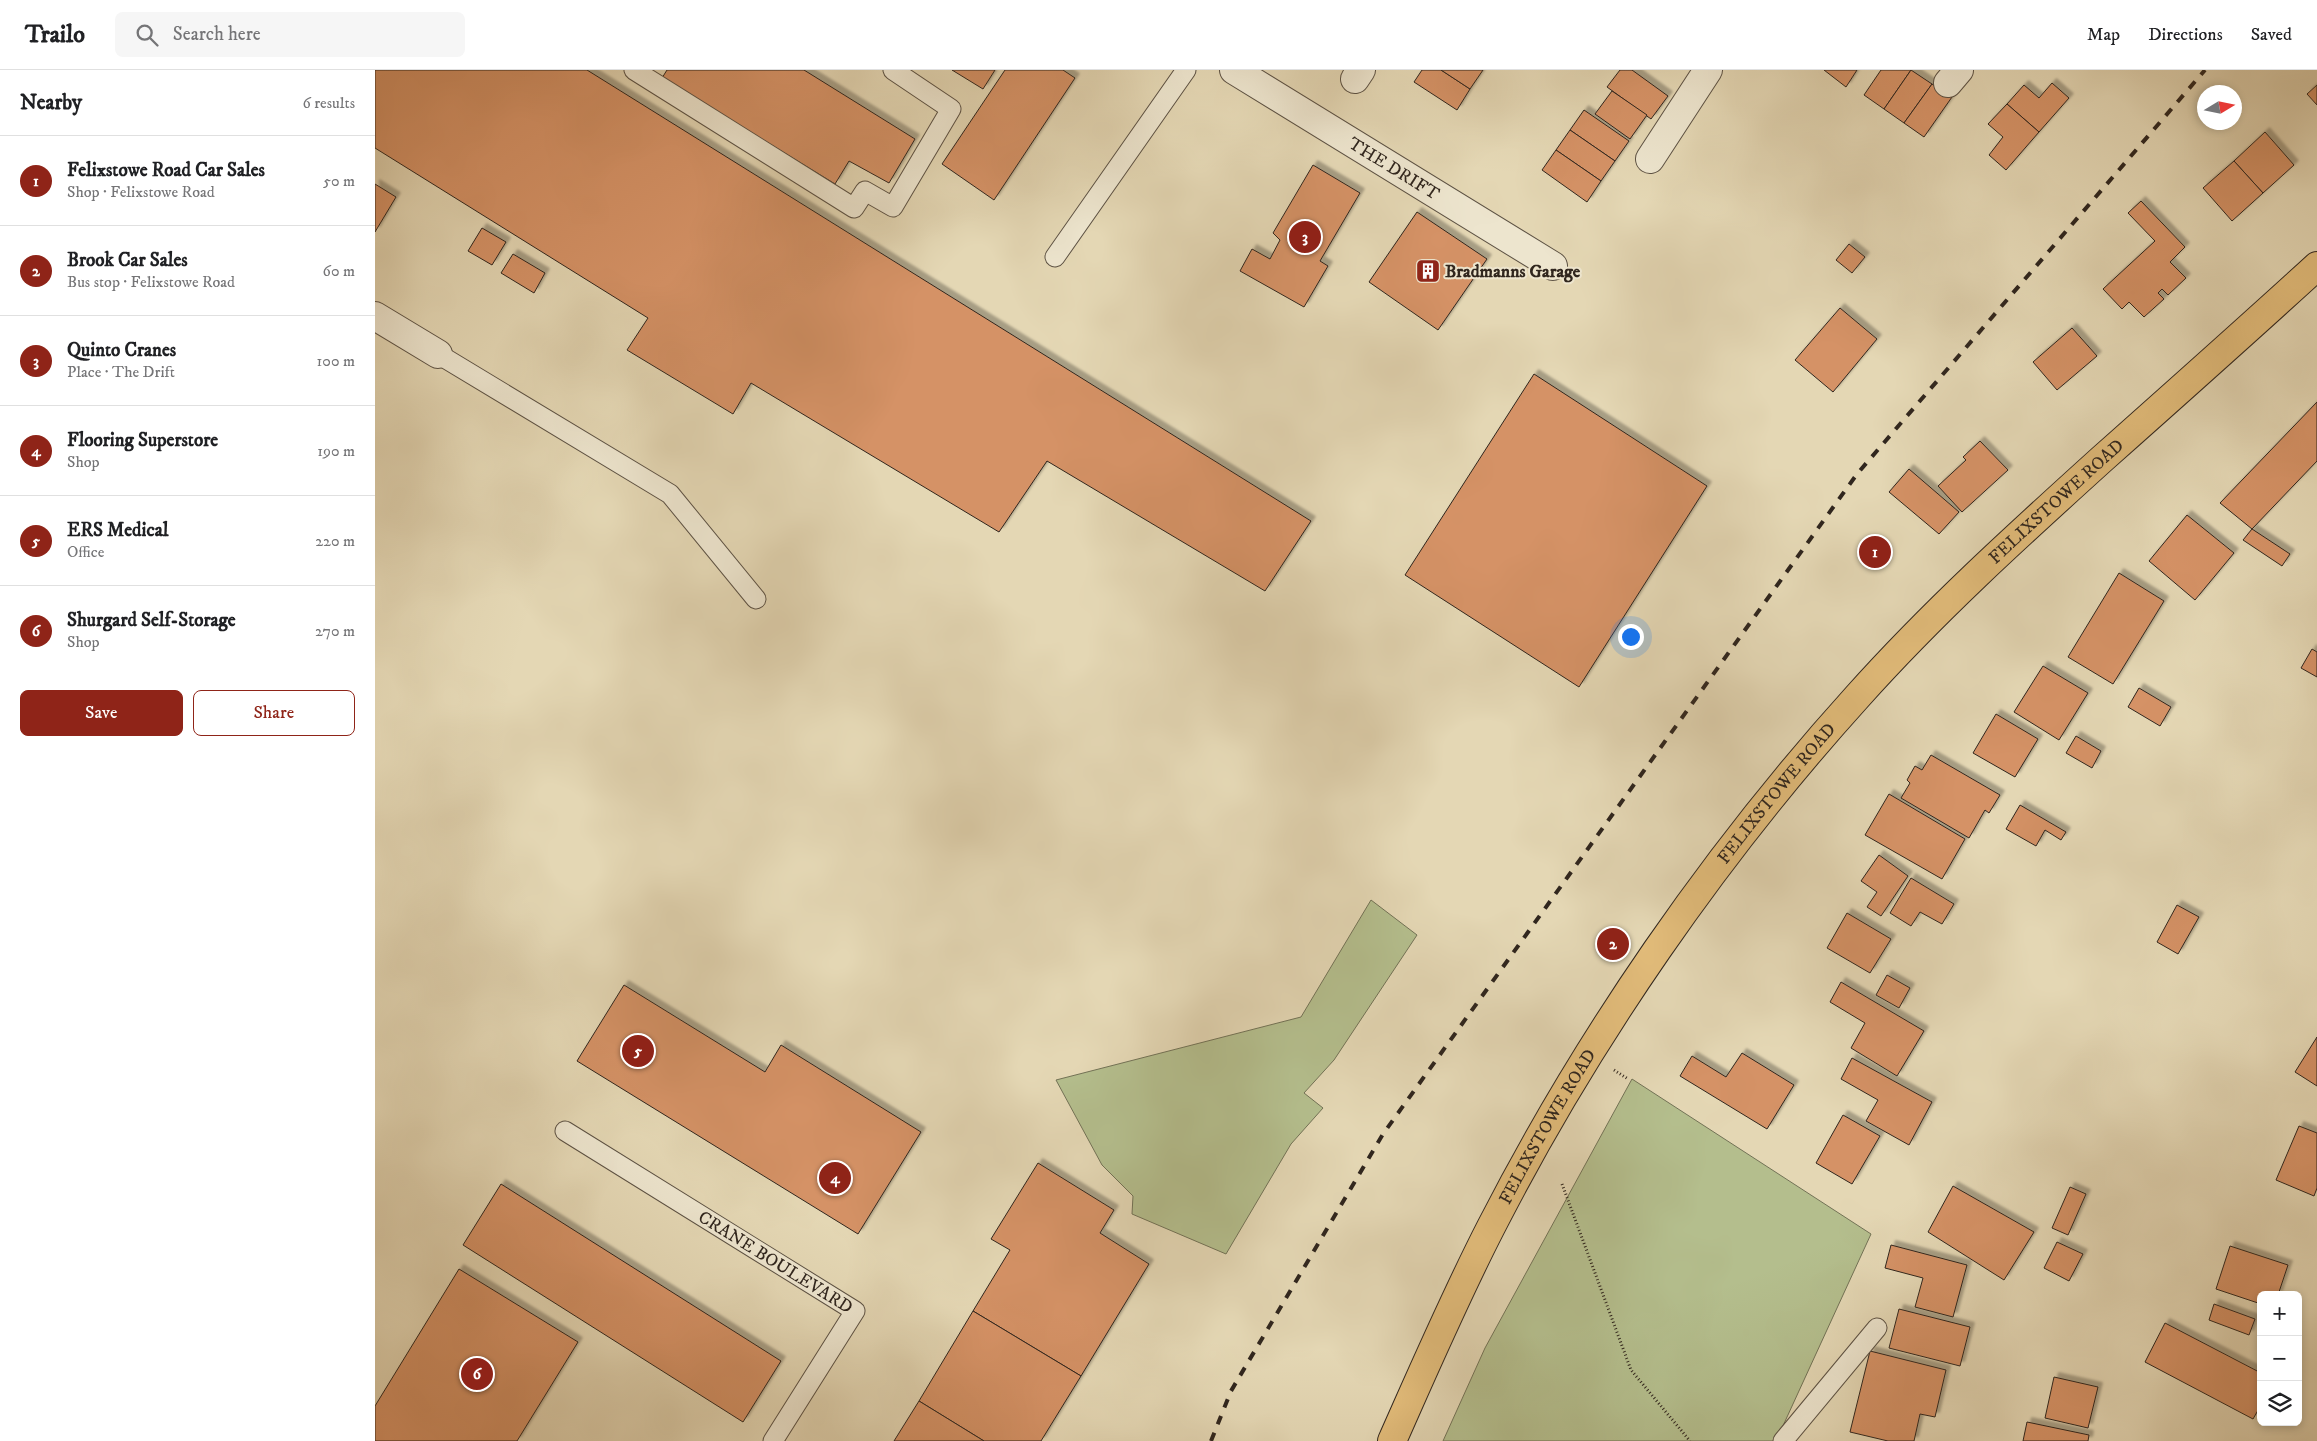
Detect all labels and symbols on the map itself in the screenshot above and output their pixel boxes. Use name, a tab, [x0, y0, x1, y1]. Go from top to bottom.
north arrow	[2197, 85, 2242, 130]
street label: THE DRIFT	[1344, 133, 1444, 206]
pin: 3	[1289, 218, 1321, 256]
building icon: Bradmanns Garage	[1415, 258, 1441, 284]
place label: Bradmanns Garage	[1445, 261, 1581, 283]
street label: FELIXSTOWE ROAD	[1985, 435, 2129, 569]
pin: 1	[1859, 533, 1891, 571]
your location	[1618, 624, 1644, 650]
street label: FELIXSTOWE ROAD	[1713, 719, 1841, 869]
pin: 2	[1597, 925, 1629, 963]
pin: 5	[622, 1032, 654, 1070]
street label: FELIXSTOWE ROAD	[1495, 1045, 1601, 1208]
pin: 4	[819, 1159, 851, 1197]
street label: CRANE BOULEVARD	[694, 1206, 857, 1319]
pin: 6	[461, 1355, 493, 1393]

